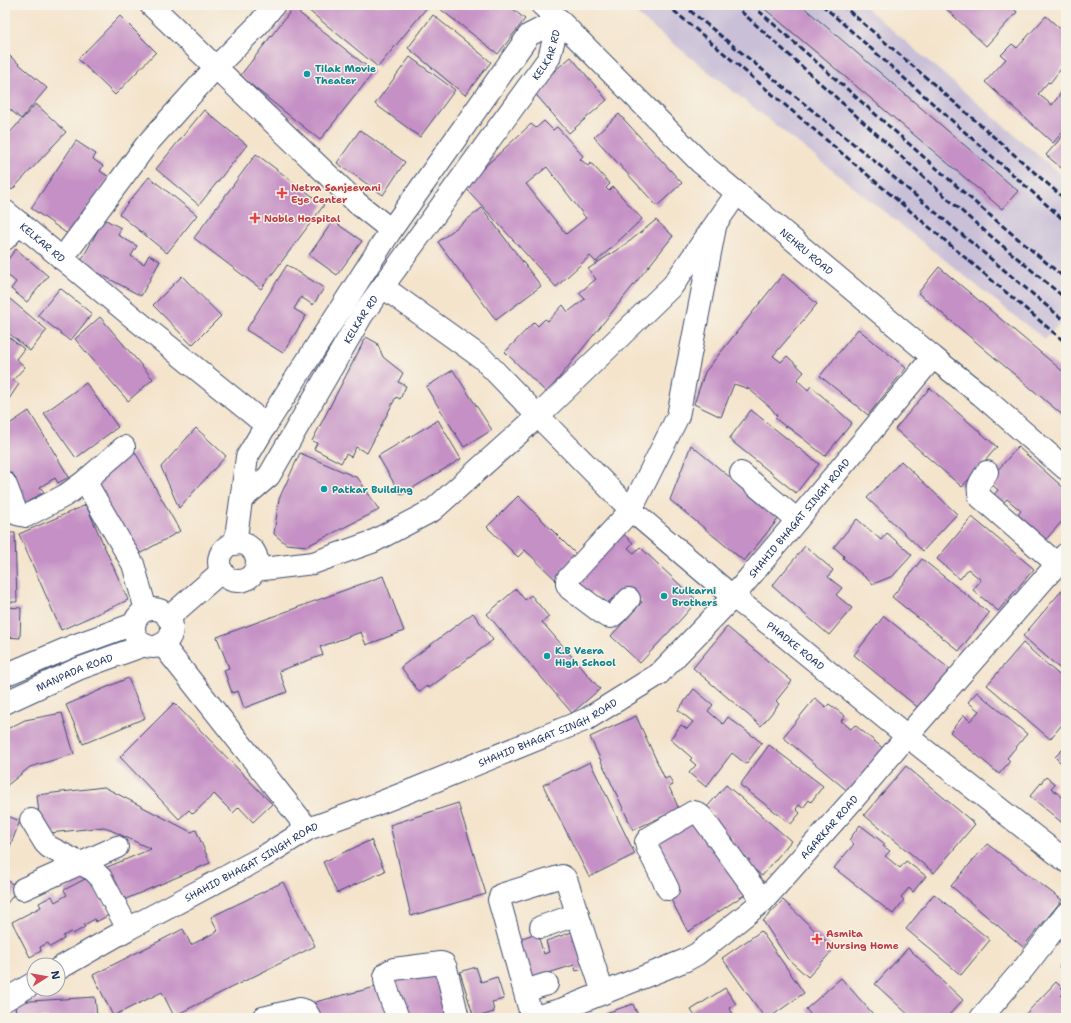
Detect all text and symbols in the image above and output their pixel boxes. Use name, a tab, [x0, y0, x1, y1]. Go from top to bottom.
street label: KELKAR RD	[529, 28, 563, 83]
place label: Tilak Movie Theater	[315, 62, 376, 87]
marker: Tilak Movie Theater	[302, 69, 312, 79]
place label: Netra Sanjeevani Eye Center	[291, 181, 381, 206]
marker: Netra Sanjeevani Eye Center	[276, 187, 288, 199]
marker: Noble Hospital	[249, 212, 261, 224]
place label: Noble Hospital	[264, 212, 341, 225]
street label: KELKAR RD	[17, 220, 68, 265]
street label: NEHRU ROAD	[777, 225, 836, 278]
street label: KELKAR RD	[340, 292, 381, 346]
street label: SHAHID BHAGAT SINGH ROAD	[746, 455, 853, 580]
place label: Patkar Building	[332, 483, 413, 496]
marker: Patkar Building	[319, 484, 329, 494]
place label: Kulkarni Brothers	[672, 584, 718, 609]
marker: Kulkarni Brothers	[659, 591, 669, 601]
street label: PHADKE ROAD	[764, 618, 827, 673]
place label: K.B Veera High School	[555, 644, 616, 669]
street label: MANPADA ROAD	[34, 650, 115, 694]
marker: K.B Veera High School	[542, 651, 552, 661]
street label: SHAHID BHAGAT SINGH ROAD	[476, 695, 620, 769]
street label: AGARKAR ROAD	[797, 792, 861, 861]
street label: SHAHID BHAGAT SINGH ROAD	[182, 819, 320, 904]
place label: Asmita Nursing Home	[826, 927, 899, 952]
marker: Asmita Nursing Home	[811, 933, 823, 945]
north arrow	[26, 957, 66, 997]
text: N	[47, 969, 64, 981]

